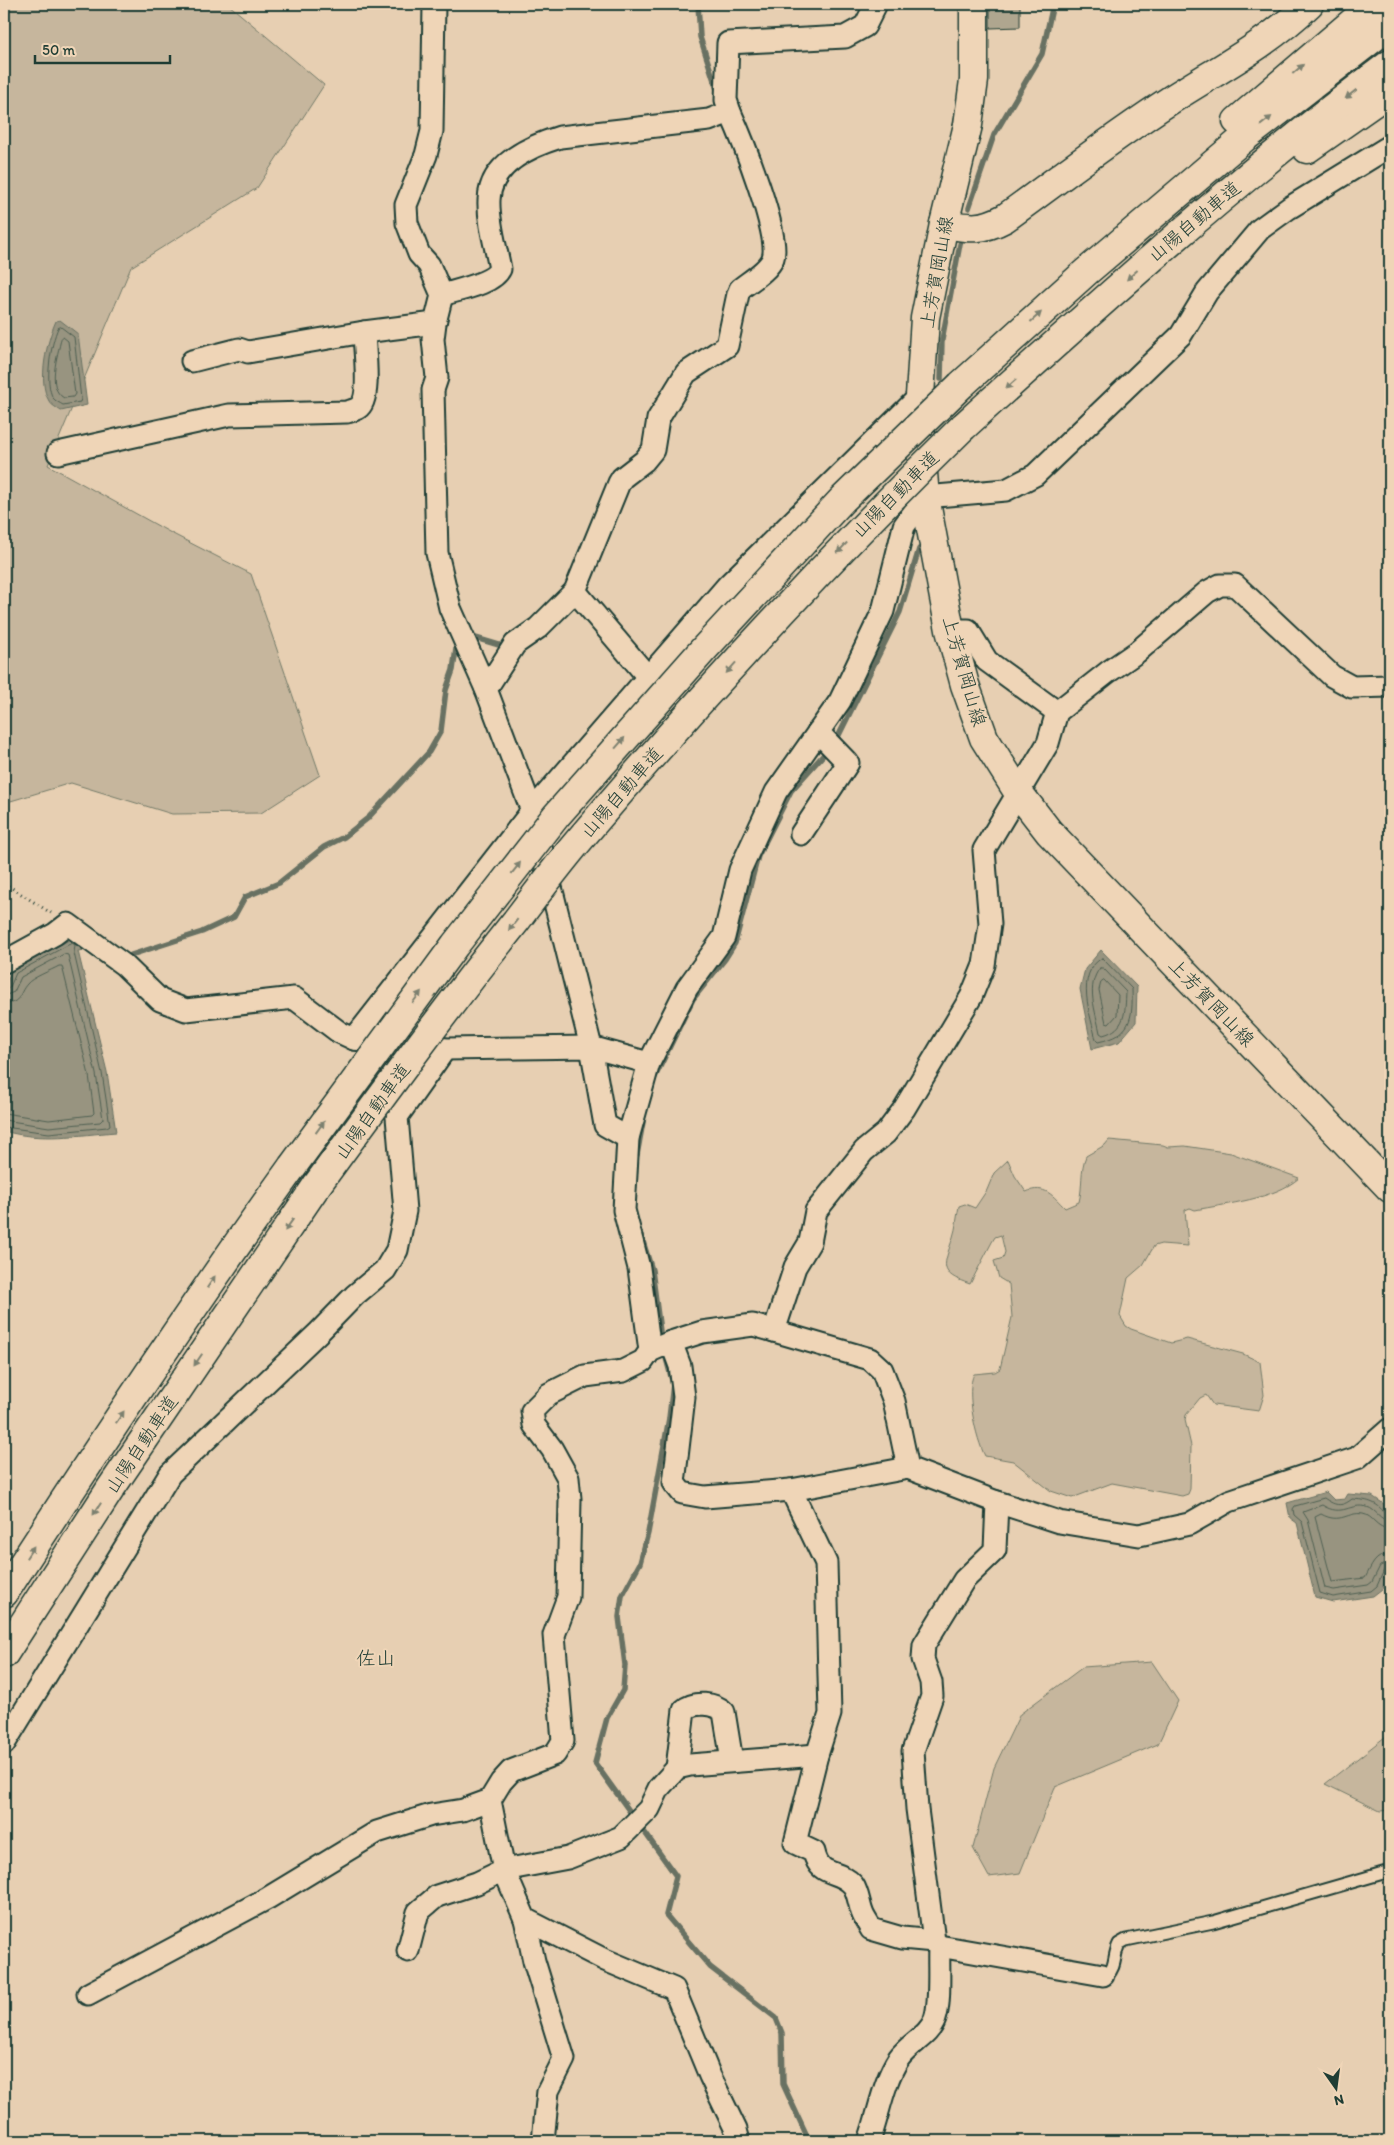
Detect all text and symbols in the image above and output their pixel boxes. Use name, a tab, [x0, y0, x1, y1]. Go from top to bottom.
scale bar	[35, 32, 170, 64]
text: 50 m	[42, 41, 75, 59]
one-way arrow	[1291, 64, 1304, 75]
one-way arrow	[1345, 88, 1358, 99]
one-way arrow	[1259, 115, 1272, 126]
street label: 山陽自動車道	[1143, 176, 1245, 267]
street label: 上芳賀岡山線	[915, 214, 958, 330]
one-way arrow	[1126, 269, 1138, 281]
one-way arrow	[1030, 312, 1043, 323]
one-way arrow	[1005, 378, 1017, 390]
street label: 山陽自動車道	[847, 446, 944, 543]
one-way arrow	[836, 542, 848, 554]
street label: 上芳賀岡山線	[938, 613, 991, 729]
one-way arrow	[725, 661, 737, 673]
one-way arrow	[614, 738, 626, 750]
street label: 山陽自動車道	[575, 742, 667, 843]
one-way arrow	[510, 862, 521, 875]
one-way arrow	[507, 918, 518, 931]
street label: 上芳賀岡山線	[1164, 953, 1260, 1051]
one-way arrow	[412, 990, 422, 1004]
street label: 山陽自動車道	[330, 1058, 415, 1164]
one-way arrow	[315, 1121, 326, 1134]
one-way arrow	[284, 1218, 294, 1232]
one-way arrow	[206, 1275, 216, 1289]
one-way arrow	[193, 1353, 203, 1366]
street label: 山陽自動車道	[100, 1391, 183, 1498]
one-way arrow	[115, 1410, 125, 1423]
one-way arrow	[93, 1502, 102, 1516]
one-way arrow	[25, 1546, 35, 1559]
district label: 佐山	[356, 1646, 396, 1670]
north arrow	[1312, 2062, 1362, 2112]
text: N	[1332, 2091, 1346, 2110]

